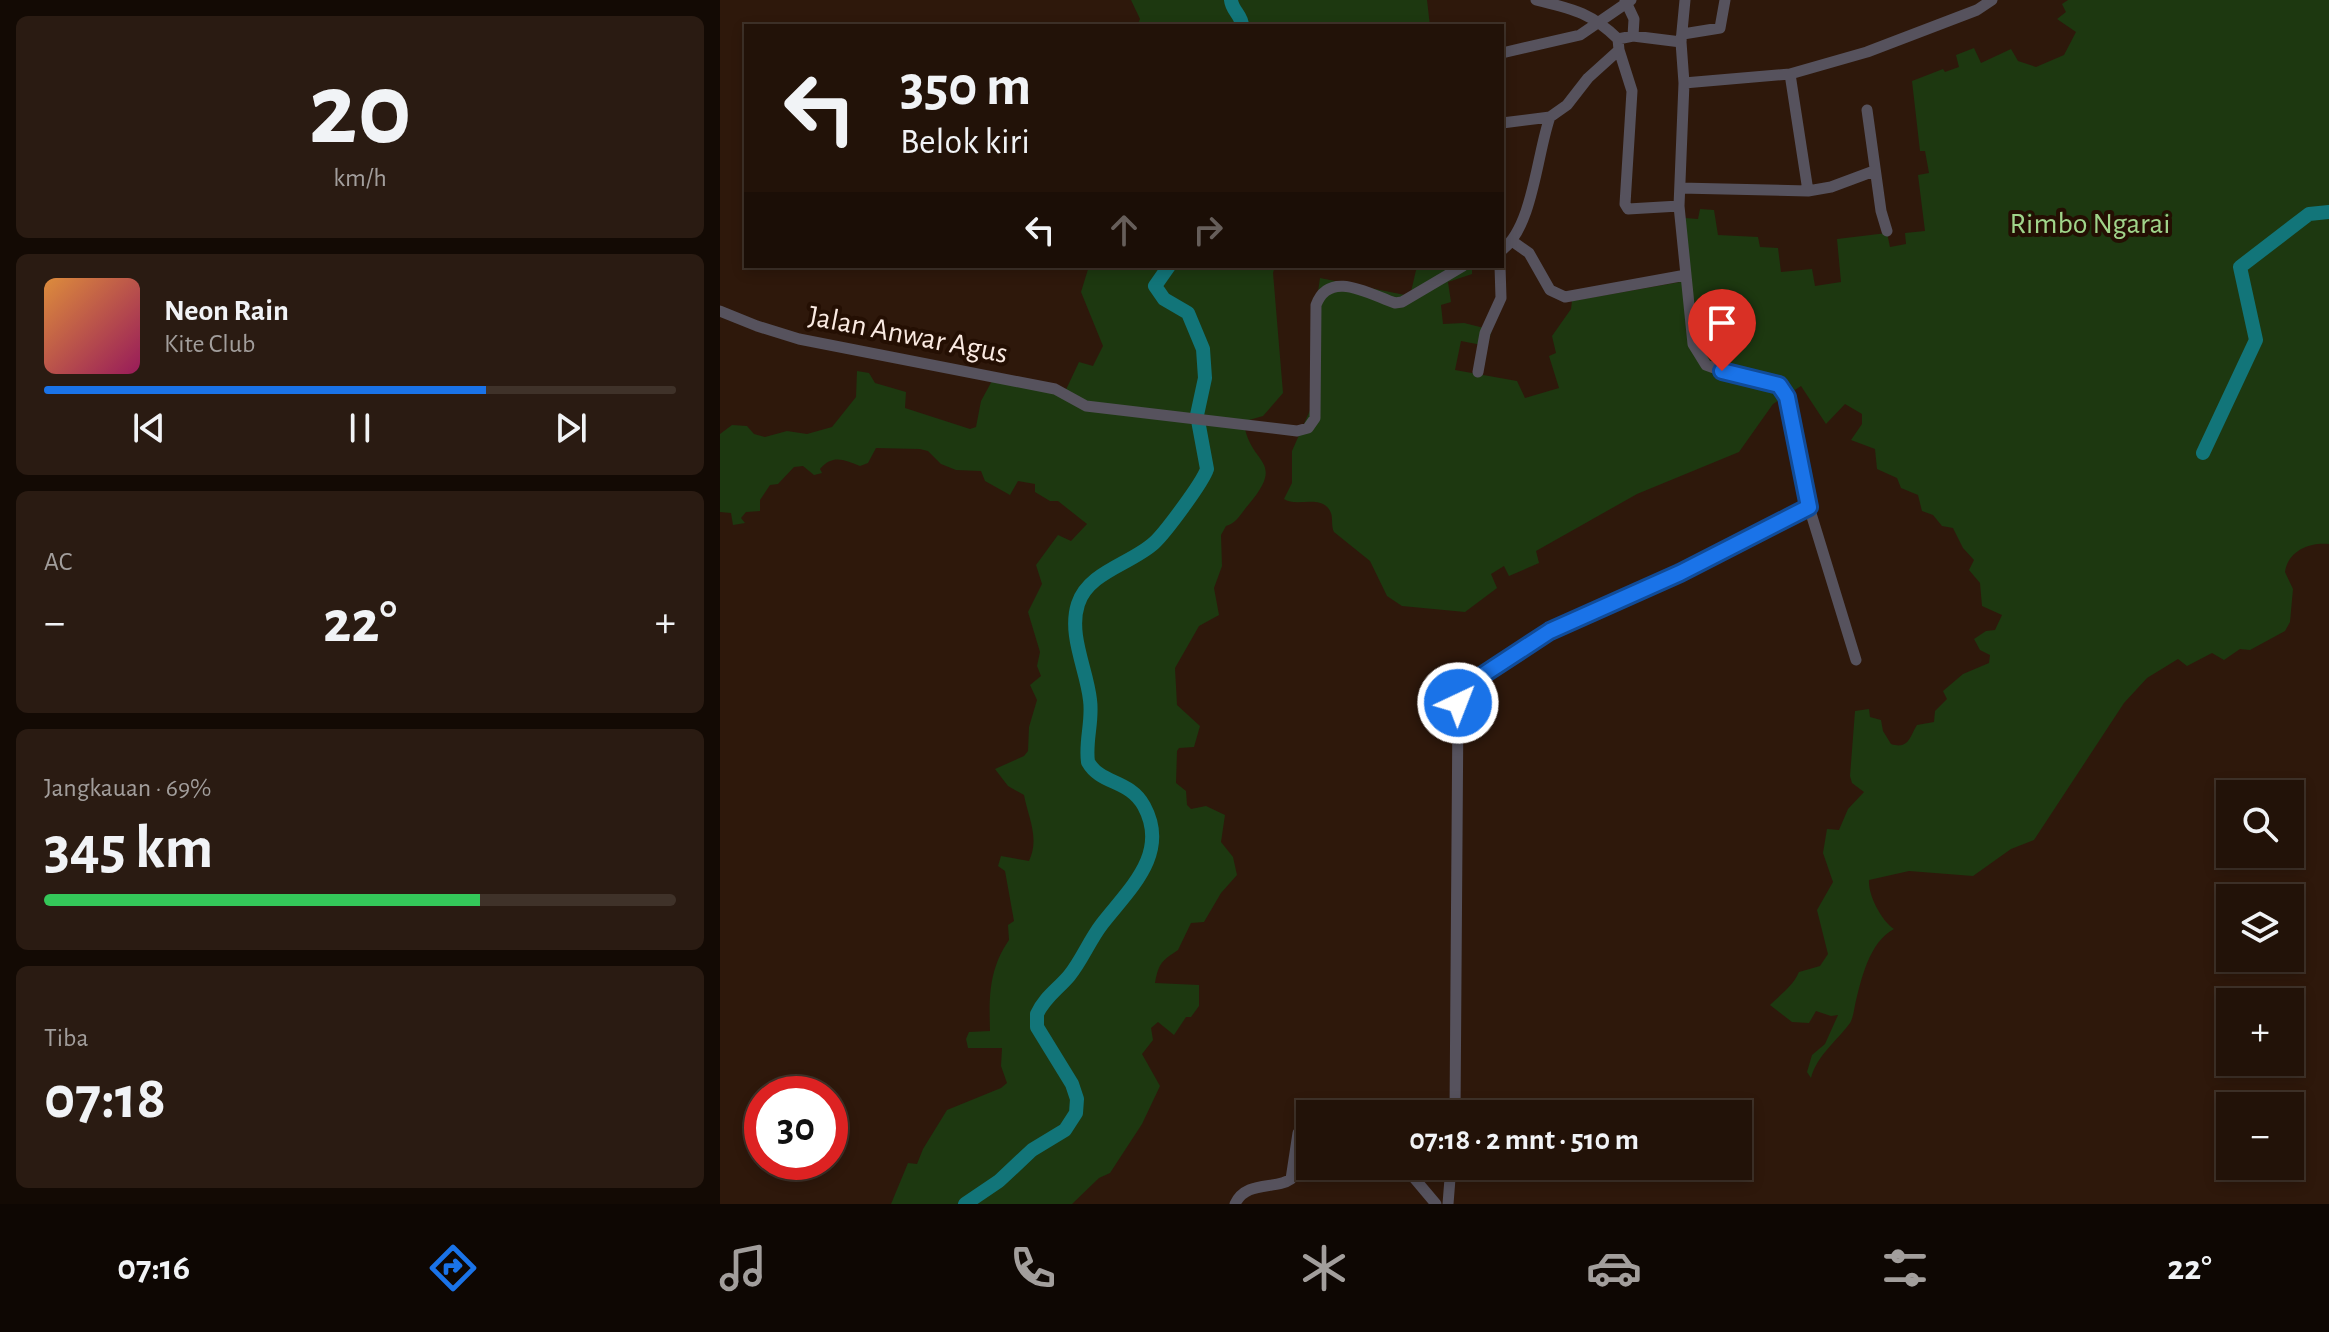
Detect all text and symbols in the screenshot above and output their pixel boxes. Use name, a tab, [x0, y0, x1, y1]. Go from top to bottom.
icon: left	[768, 56, 872, 160]
text: 20	[308, 59, 412, 163]
text: 350 m	[900, 59, 1031, 115]
text: Belok kiri	[900, 124, 1030, 160]
text: km/h	[333, 165, 387, 191]
icon: left	[1018, 208, 1062, 252]
icon: ahead	[1102, 208, 1146, 252]
icon: right	[1186, 208, 1230, 252]
park label: Rimbo Ngarai	[2009, 209, 2171, 239]
pin	[1688, 289, 1756, 371]
text: Neon Rain	[164, 296, 289, 326]
street label: Jalan Anwar Agus	[806, 301, 1010, 369]
icon: arrive	[1700, 301, 1744, 345]
text: Kite Club	[164, 331, 255, 357]
icon: previous	[127, 406, 171, 450]
icon: pause	[338, 406, 382, 450]
icon: next	[549, 406, 593, 450]
text: AC	[44, 549, 72, 575]
text: 22°	[323, 593, 397, 653]
text: −	[44, 601, 65, 645]
text: +	[655, 601, 676, 645]
position arrow	[1416, 661, 1500, 745]
text: Jangkauan · 69%	[44, 775, 212, 801]
map controls	[2216, 780, 2304, 1180]
button: search	[2216, 780, 2304, 868]
text: 345 km	[44, 819, 213, 879]
button: layers	[2216, 884, 2304, 972]
button: +	[2216, 988, 2304, 1076]
text: Tiba	[44, 1025, 88, 1051]
text: 07:18	[44, 1069, 166, 1129]
speed limit sign: 30	[744, 1076, 848, 1180]
button: −	[2216, 1092, 2304, 1180]
text: 07:18 · 2 mnt · 510 m	[1409, 1125, 1639, 1155]
icon: directions	[425, 1240, 481, 1296]
icon: music	[715, 1240, 771, 1296]
icon: phone	[1005, 1240, 1061, 1296]
icon: climate	[1296, 1240, 1352, 1296]
icon: car	[1586, 1240, 1642, 1296]
icon: filters	[1877, 1240, 1933, 1296]
text: 07:16	[117, 1250, 190, 1286]
text: 22°	[2167, 1250, 2212, 1286]

